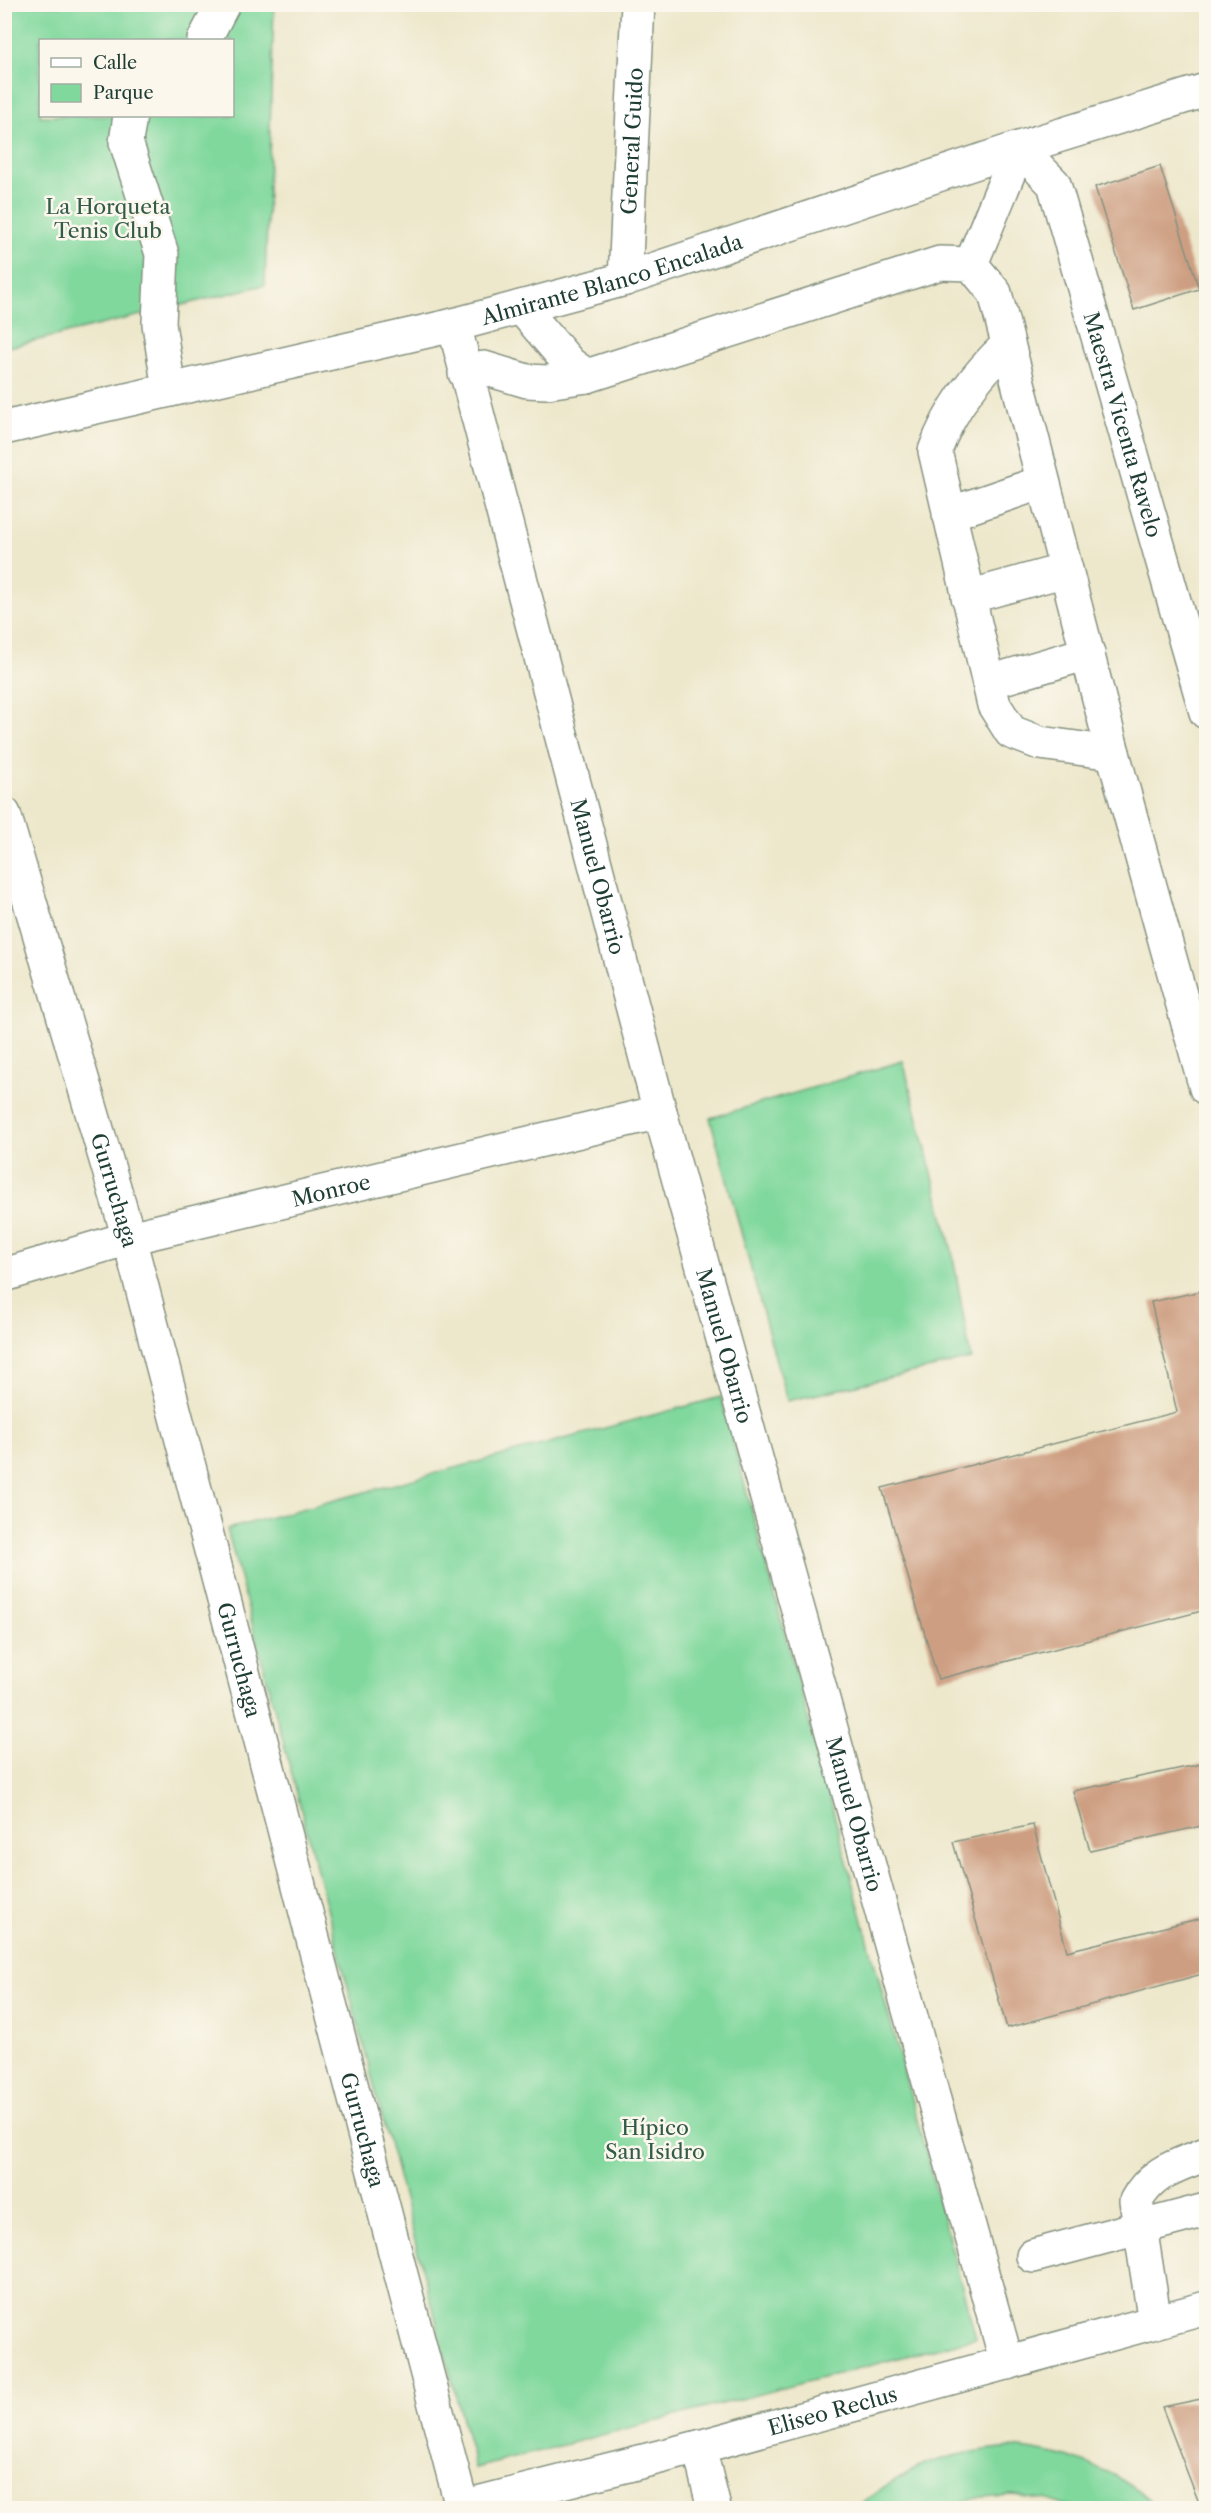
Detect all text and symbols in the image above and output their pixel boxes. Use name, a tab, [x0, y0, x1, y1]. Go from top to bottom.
legend	[39, 39, 234, 117]
text: Calle	[93, 52, 137, 74]
street label: General Guido	[616, 67, 647, 215]
text: Parque	[93, 82, 154, 104]
park label: La Horqueta Tenis Club	[46, 194, 171, 243]
street label: Almirante Blanco Encalada	[478, 228, 746, 330]
street label: Maestra Vicenta Ravelo	[1079, 309, 1168, 540]
street label: Manuel Obarrio	[566, 796, 631, 957]
street label: Gurruchaga	[86, 1130, 144, 1251]
street label: Monroe	[289, 1169, 373, 1211]
street label: Manuel Obarrio	[691, 1265, 758, 1426]
street label: Gurruchaga	[213, 1600, 267, 1721]
street label: Manuel Obarrio	[821, 1734, 888, 1894]
street label: Gurruchaga	[336, 2070, 390, 2191]
park label: Hípico San Isidro	[605, 2115, 705, 2164]
street label: Eliseo Reclus	[765, 2381, 900, 2440]

